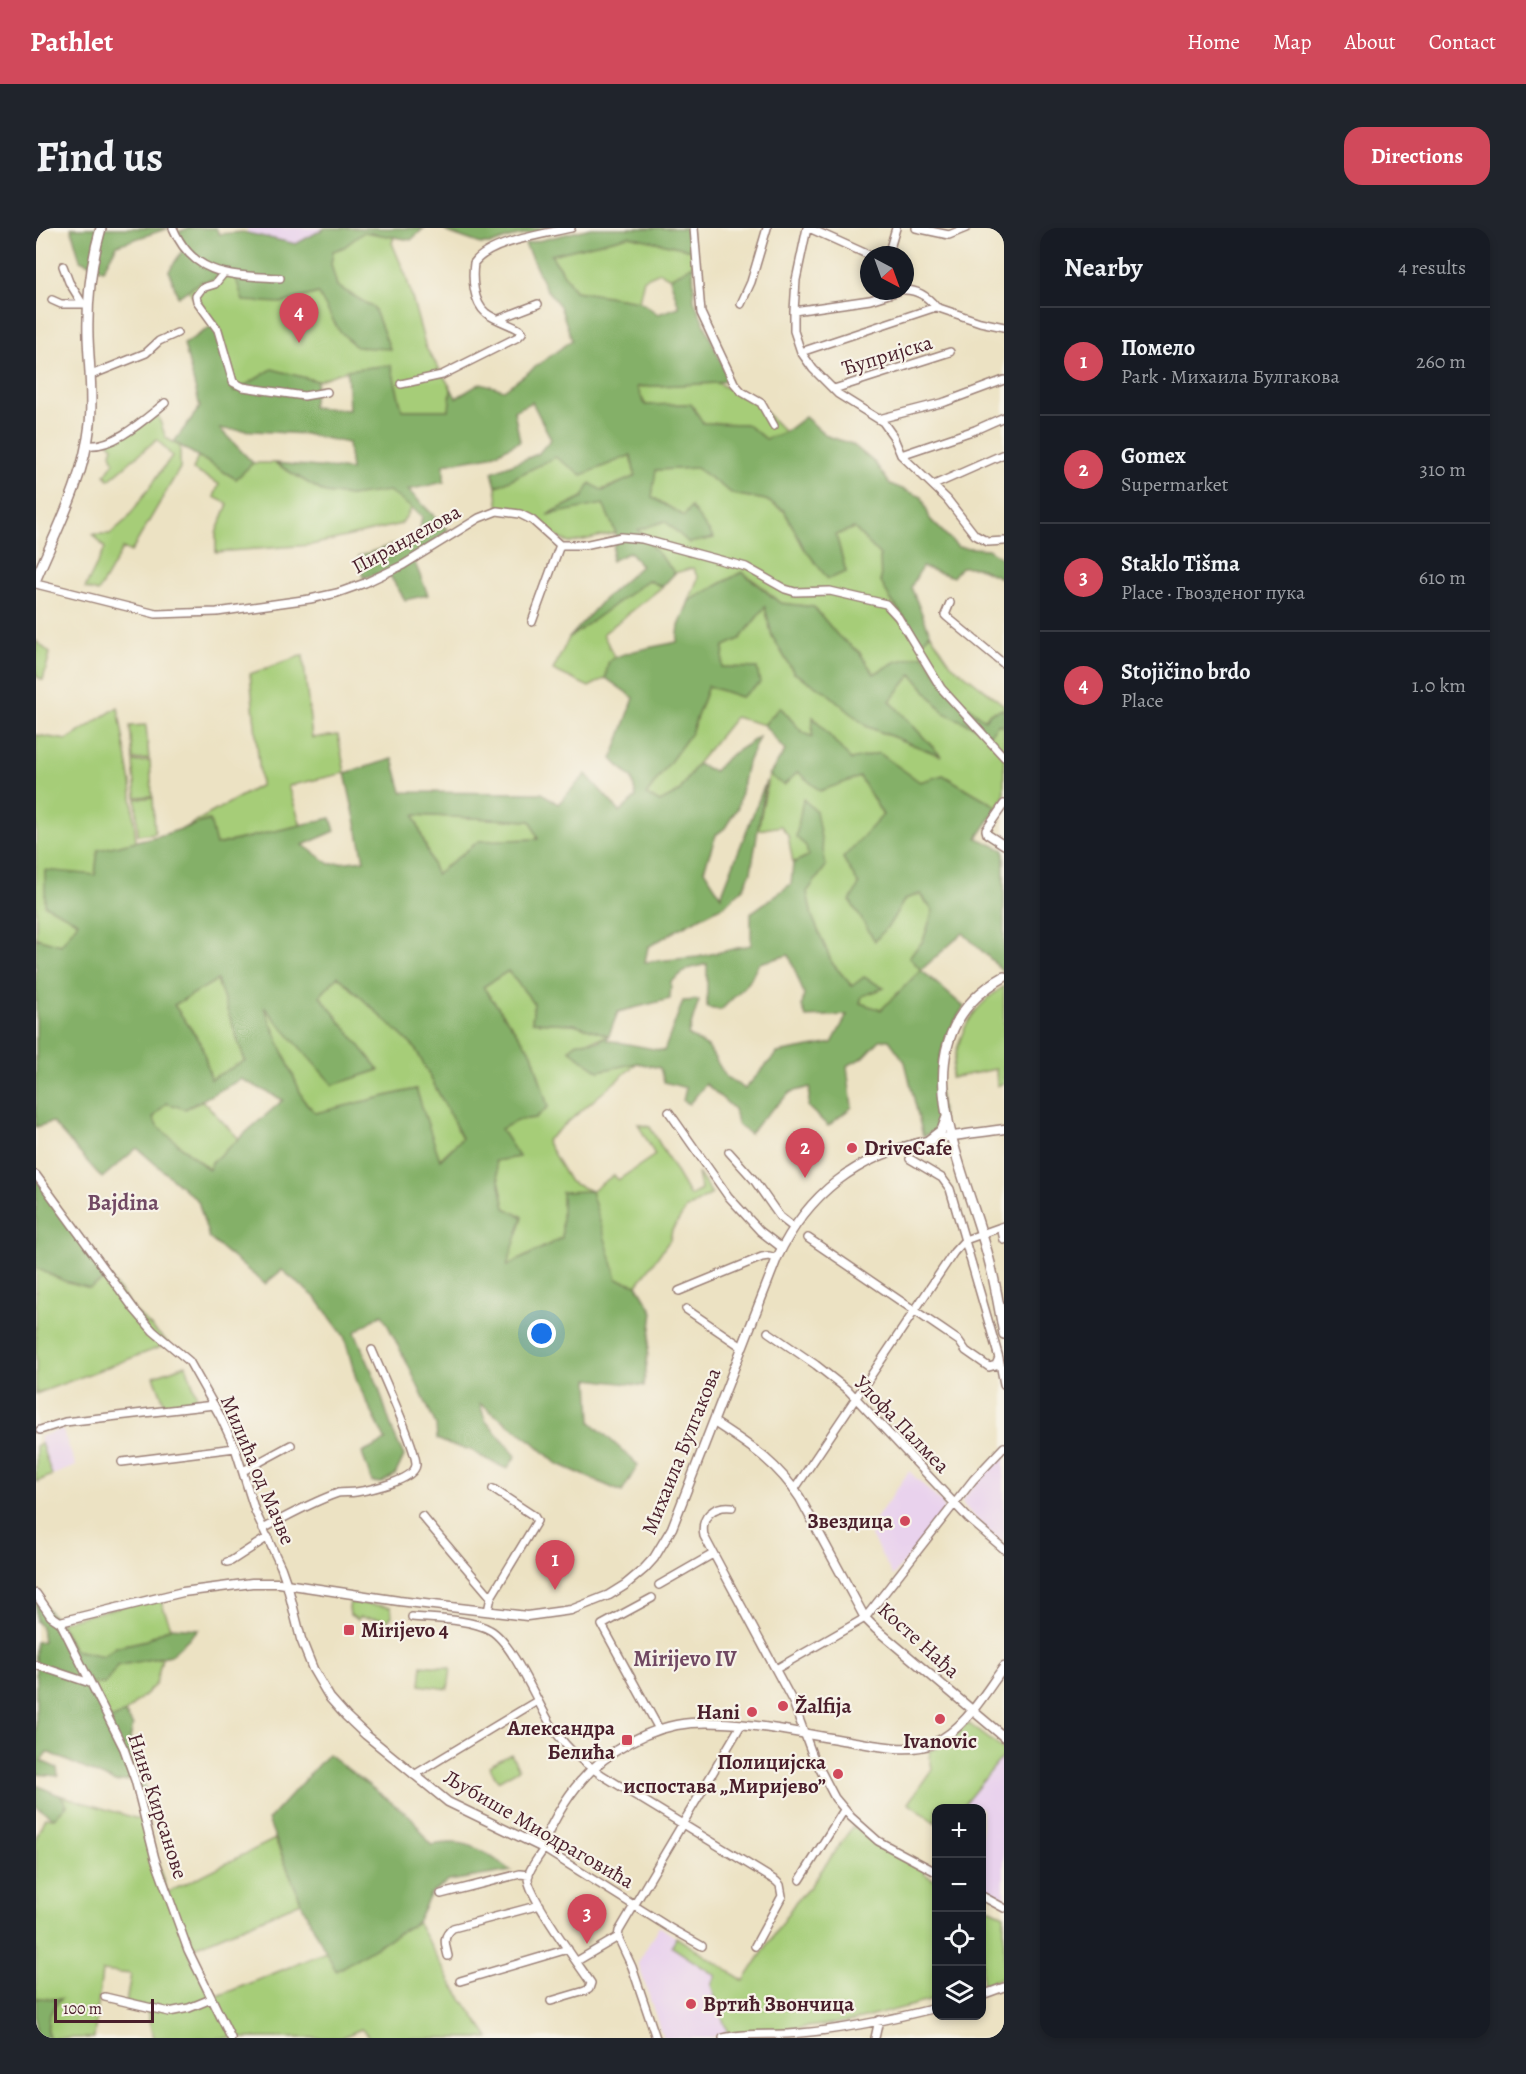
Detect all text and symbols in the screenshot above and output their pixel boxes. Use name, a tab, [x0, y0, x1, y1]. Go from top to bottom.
text: Pathlet	[30, 23, 113, 61]
text: Home	[1187, 28, 1240, 56]
text: Map	[1273, 28, 1311, 56]
text: About	[1344, 28, 1396, 56]
text: Contact	[1429, 28, 1496, 56]
button: Directions	[1344, 127, 1490, 185]
text: Find us	[36, 128, 163, 185]
north arrow	[860, 246, 914, 300]
text: Nearby	[1064, 250, 1143, 285]
text: 4 results	[1398, 254, 1466, 281]
pin: 4	[280, 294, 318, 343]
street label: Ћупријска	[838, 328, 936, 382]
text: Помело	[1121, 333, 1195, 363]
text: 1	[1080, 348, 1087, 375]
text: 260 m	[1416, 348, 1466, 375]
text: Park · Михаила Булгакова	[1121, 363, 1340, 390]
text: Gomex	[1121, 441, 1186, 471]
text: 2	[1079, 456, 1088, 483]
text: 310 m	[1420, 456, 1466, 483]
text: Supermarket	[1121, 471, 1228, 498]
street label: Пиранделова	[346, 497, 466, 580]
text: Staklo Tišma	[1121, 549, 1240, 579]
text: 3	[1079, 564, 1088, 591]
text: 610 m	[1419, 564, 1466, 591]
text: Place · Гвозденог пука	[1121, 579, 1305, 606]
text: Stojičino brdo	[1121, 657, 1251, 687]
text: 4	[1079, 672, 1088, 699]
text: 1.0 km	[1412, 672, 1466, 699]
text: Place	[1121, 687, 1163, 714]
pin: 2	[786, 1128, 824, 1178]
place label: DriveCafe	[864, 1134, 952, 1162]
marker: DriveCafe	[845, 1141, 859, 1155]
district label: Bajdina	[87, 1188, 159, 1218]
your location	[527, 1319, 556, 1348]
street label: Михаила Булгакова	[635, 1363, 727, 1539]
street label: Улофа Палмеа	[848, 1369, 956, 1479]
street label: Милића од Мачве	[214, 1391, 302, 1549]
place label: Звездица	[807, 1507, 893, 1535]
marker: Звездица	[898, 1514, 912, 1528]
pin: 1	[536, 1540, 574, 1590]
street label: Косте Нађа	[872, 1596, 966, 1685]
place label: Mirijevo 4	[361, 1616, 449, 1644]
marker: Mirijevo 4	[342, 1623, 356, 1637]
district label: Mirijevo IV	[633, 1644, 737, 1674]
place label: Žalfija	[795, 1692, 853, 1720]
place label: Hani	[697, 1698, 740, 1726]
marker: Žalfija	[776, 1699, 790, 1713]
marker: Hani	[745, 1705, 759, 1719]
marker: Ivanovic	[933, 1712, 947, 1726]
place label: Александра Белића	[506, 1714, 615, 1766]
place label: Ivanovic	[903, 1727, 977, 1755]
street label: Нине Кирсанове	[121, 1730, 195, 1882]
marker: Александра Белића	[620, 1733, 634, 1747]
place label: Полицијска испостава „Миријево”	[623, 1748, 826, 1800]
street label: Љубише Миодраговића	[439, 1763, 640, 1895]
marker: Полицијска испостава „Миријево”	[831, 1767, 845, 1781]
map controls	[932, 1804, 986, 2020]
button: +	[932, 1804, 986, 1858]
button: −	[932, 1858, 986, 1912]
pin: 3	[568, 1894, 606, 1944]
button: locate	[932, 1912, 986, 1966]
button: layers	[932, 1966, 986, 2020]
place label: Вртић Звончица	[703, 1990, 854, 2018]
scale bar	[54, 1996, 154, 2024]
marker: Вртић Звончица	[684, 1997, 698, 2011]
text: 100 m	[63, 1998, 102, 2020]

